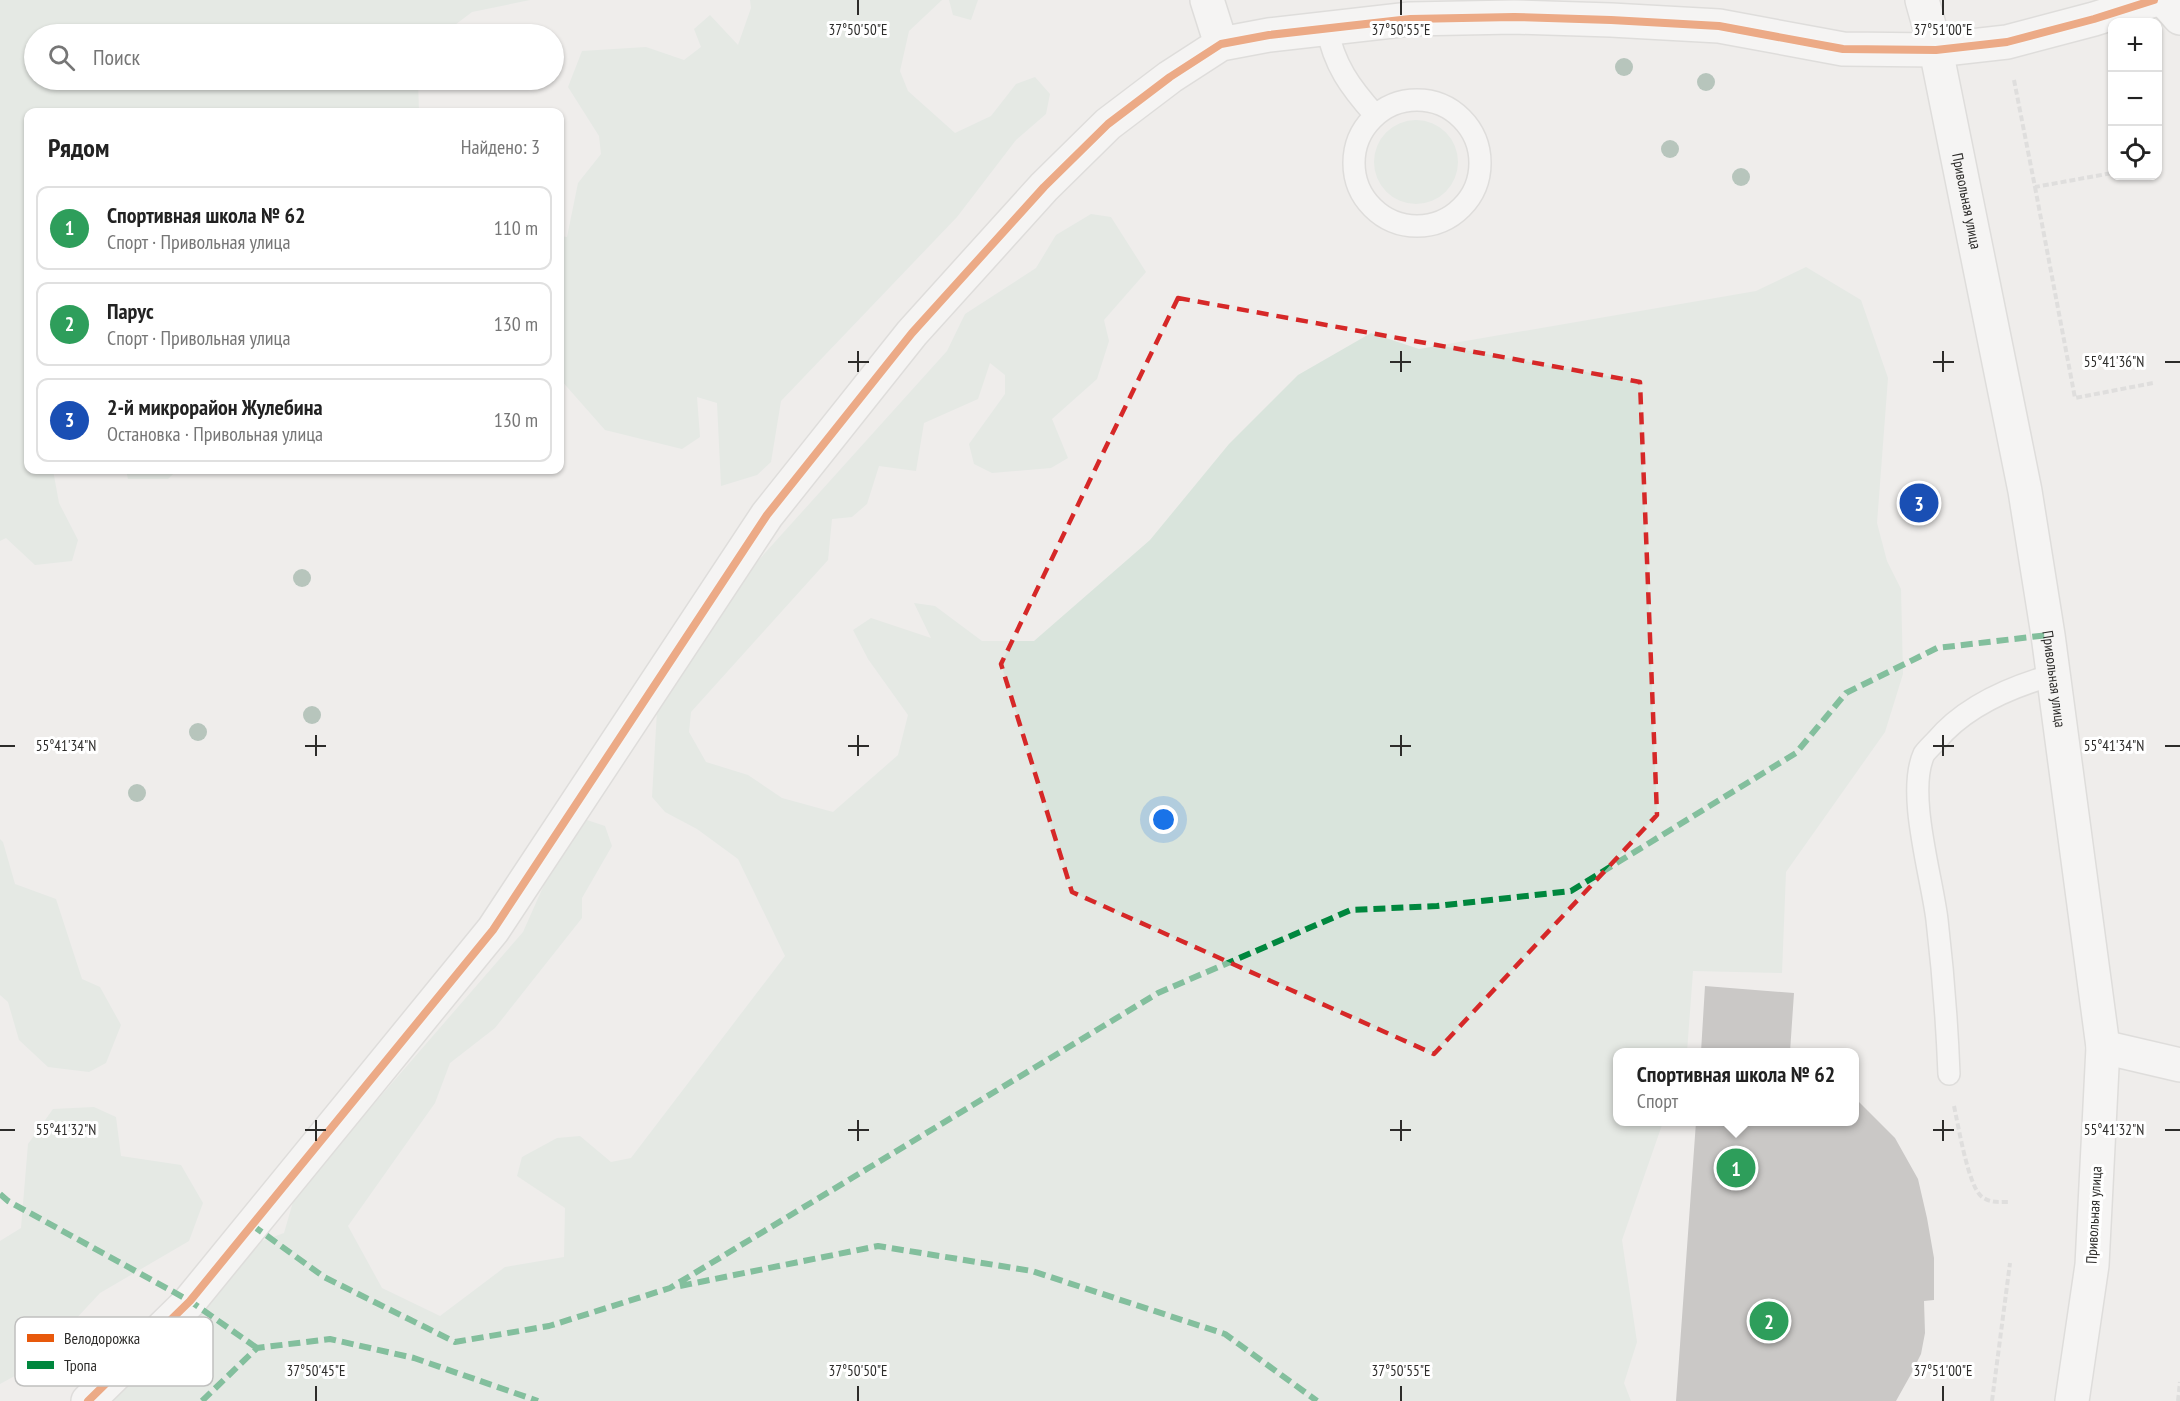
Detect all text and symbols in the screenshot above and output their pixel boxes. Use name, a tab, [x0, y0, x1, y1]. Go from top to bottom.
map controls	[2108, 18, 2162, 180]
button: +	[2108, 18, 2162, 72]
text: 37°50'50"E	[828, 20, 888, 39]
text: 37°50'55"E	[1371, 20, 1431, 39]
text: 37°51'00"E	[1913, 20, 1973, 39]
search box	[24, 24, 564, 90]
icon: search	[45, 41, 78, 74]
text: Поиск	[93, 43, 140, 71]
button: −	[2108, 72, 2162, 126]
button: locate	[2108, 126, 2162, 180]
text: Рядом	[48, 131, 109, 164]
text: Найдено: 3	[461, 134, 540, 160]
street label: Привольная улица	[1948, 151, 1986, 251]
text: Спортивная школа № 62	[107, 201, 305, 229]
text: 1	[65, 215, 74, 241]
text: 110 m	[494, 215, 538, 241]
text: Спорт · Привольная улица	[107, 229, 290, 255]
text: Парус	[107, 297, 154, 325]
text: 2	[65, 311, 74, 337]
text: 130 m	[494, 311, 538, 337]
text: Спорт · Привольная улица	[107, 325, 290, 351]
text: 55°41'36"N	[2084, 352, 2144, 371]
text: 2-й микрорайон Жулебина	[107, 393, 323, 421]
text: 3	[65, 407, 74, 433]
text: 130 m	[494, 407, 538, 433]
text: Остановка · Привольная улица	[107, 421, 323, 447]
pin: 3	[1900, 480, 1938, 526]
street label: Привольная улица	[2038, 629, 2070, 729]
text: 55°41'34"N	[36, 736, 96, 755]
text: 55°41'34"N	[2084, 736, 2144, 755]
your location	[1149, 805, 1178, 834]
popup	[1613, 1048, 1859, 1126]
text: Спортивная школа № 62	[1637, 1060, 1835, 1088]
text: Спорт	[1637, 1088, 1678, 1114]
text: 55°41'32"N	[36, 1120, 96, 1139]
text: 55°41'32"N	[2084, 1120, 2144, 1139]
pin: 1	[1716, 1146, 1756, 1190]
street label: Привольная улица	[2081, 1166, 2106, 1264]
pin: 2	[1750, 1298, 1788, 1344]
legend	[15, 1317, 213, 1386]
text: Велодорожка	[64, 1328, 140, 1348]
text: Тропа	[64, 1355, 97, 1375]
text: 37°50'45"E	[286, 1361, 346, 1380]
text: 37°50'50"E	[828, 1361, 888, 1380]
text: 37°50'55"E	[1371, 1361, 1431, 1380]
text: 37°51'00"E	[1913, 1361, 1973, 1380]

